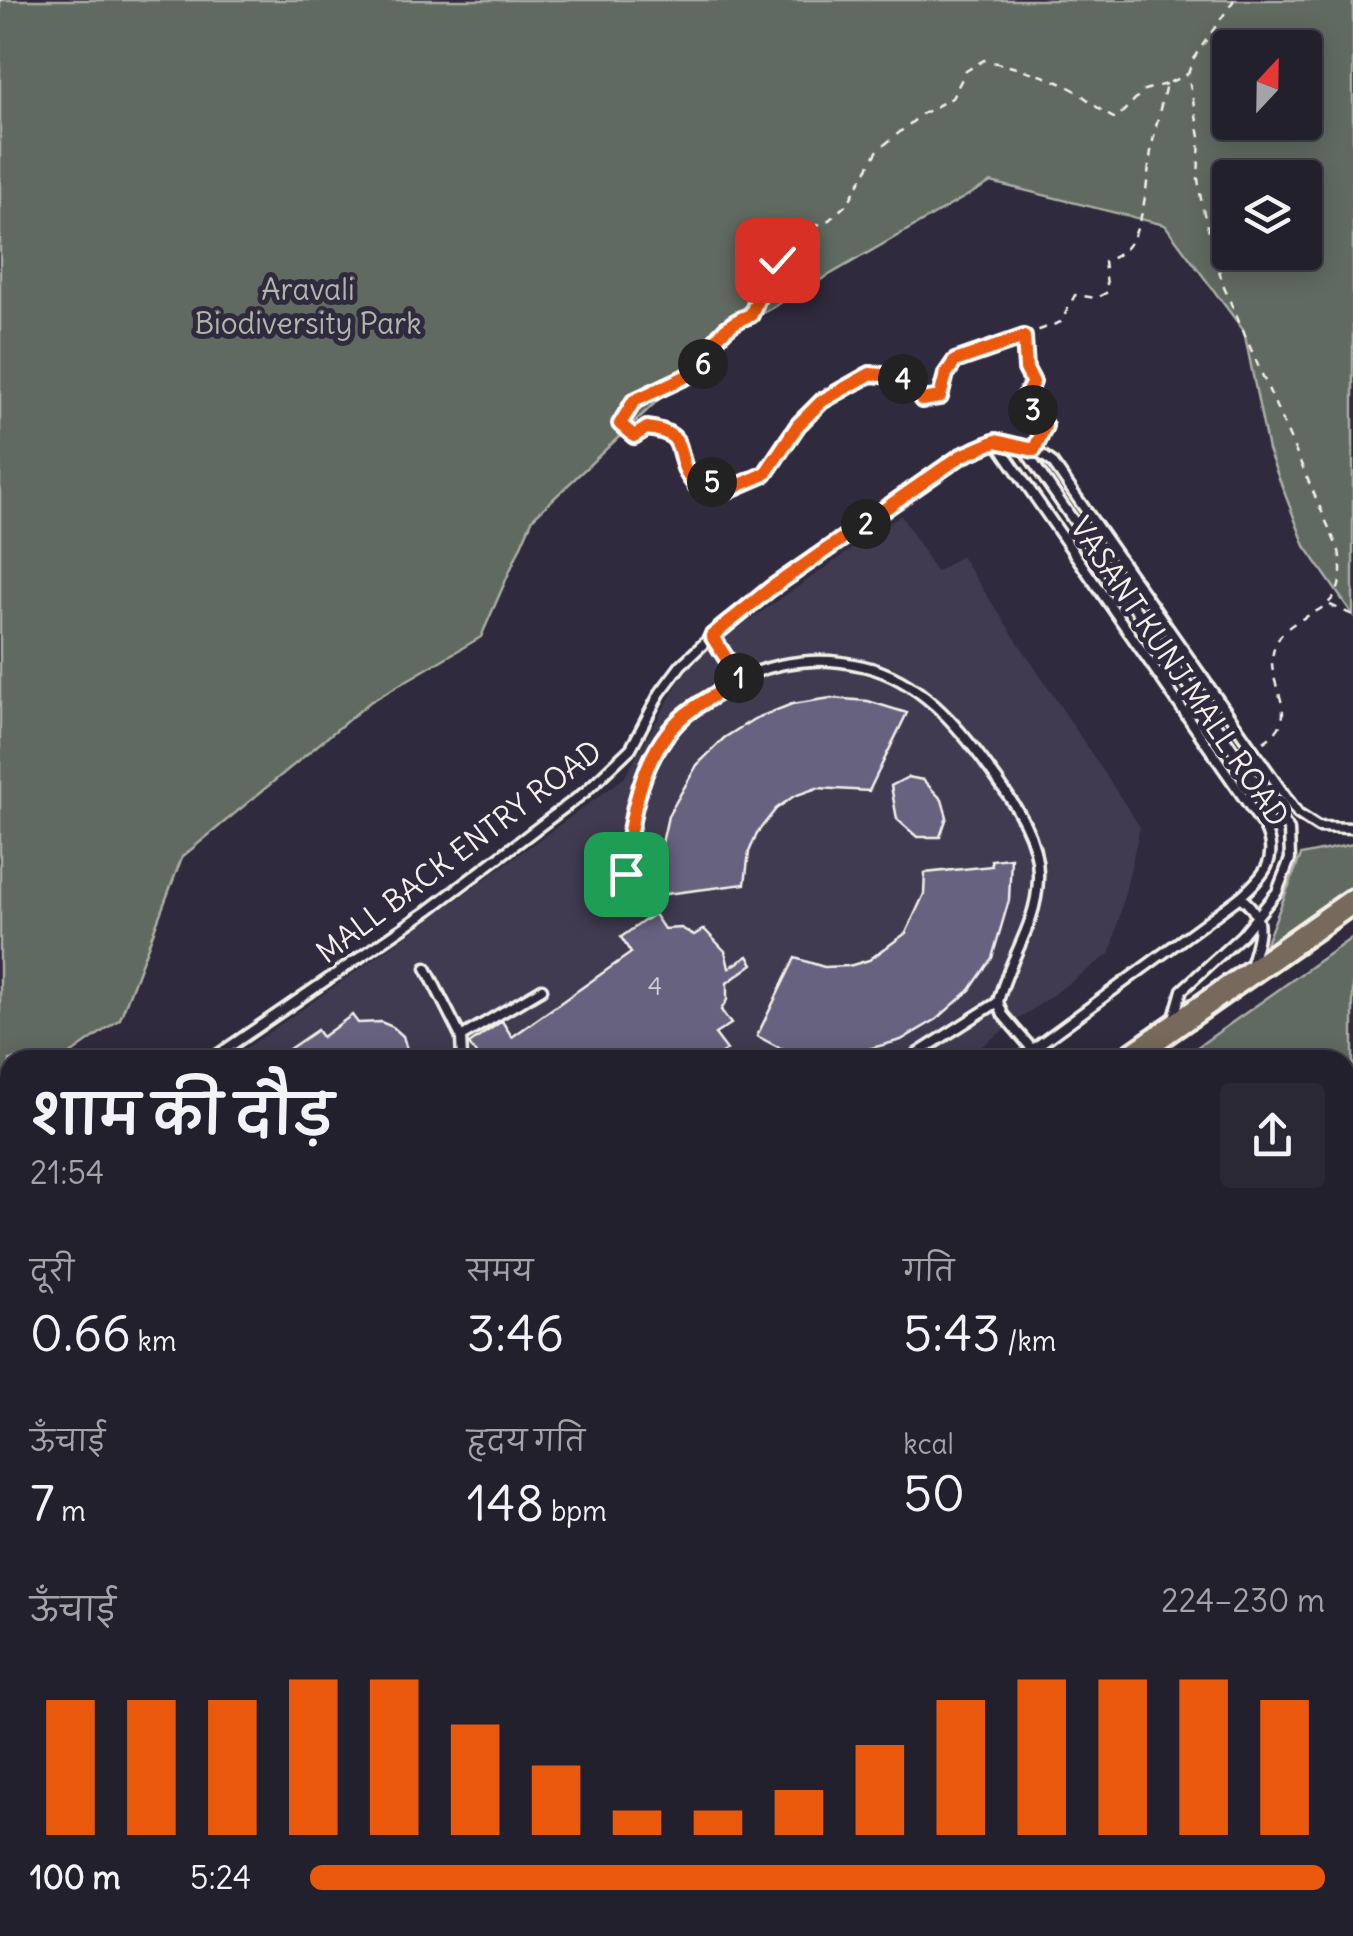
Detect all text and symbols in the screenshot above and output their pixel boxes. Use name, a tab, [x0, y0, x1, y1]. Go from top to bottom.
north arrow	[1212, 30, 1322, 140]
map controls	[1212, 30, 1322, 270]
button: layers	[1212, 160, 1322, 270]
pin	[735, 218, 820, 303]
icon: check	[750, 233, 805, 288]
park label: Aravali Biodiversity Park	[194, 270, 422, 342]
pin: 6	[678, 339, 728, 389]
text: 6	[695, 346, 711, 382]
pin: 4	[878, 354, 928, 404]
text: 4	[895, 361, 911, 397]
pin: 3	[1008, 385, 1058, 435]
text: 3	[1025, 392, 1041, 428]
pin: 5	[687, 457, 737, 507]
text: 5	[704, 464, 720, 500]
pin: 2	[841, 499, 891, 549]
text: 2	[858, 506, 874, 542]
street label: VASANT KUNJ MALL ROAD	[1062, 510, 1298, 833]
pin: 1	[714, 653, 764, 703]
text: 1	[733, 660, 745, 696]
street label: MALL BACK ENTRY ROAD	[308, 732, 608, 971]
pin	[584, 832, 669, 917]
icon: arrive	[599, 847, 654, 902]
house number: 4	[648, 970, 662, 1002]
text: शाम की दौड़	[30, 1080, 334, 1149]
button: share	[1220, 1083, 1325, 1188]
text: 21:54	[30, 1152, 104, 1193]
text: दूरी	[30, 1253, 74, 1289]
text: समय	[467, 1253, 533, 1289]
text: गति	[903, 1253, 954, 1289]
text: 0.66	[30, 1302, 131, 1365]
text: 3:46	[467, 1302, 564, 1365]
text: 5:43	[903, 1302, 1001, 1365]
text: km	[131, 1323, 176, 1359]
text: /km	[1001, 1323, 1056, 1359]
text: ऊँचाई	[30, 1423, 105, 1459]
text: हृदय गति	[467, 1423, 585, 1459]
text: kcal	[903, 1426, 954, 1462]
text: 50	[903, 1462, 965, 1525]
text: 7	[30, 1472, 55, 1535]
text: 148	[467, 1472, 544, 1535]
text: m	[55, 1493, 86, 1529]
text: bpm	[544, 1493, 607, 1529]
text: 224–230 m	[1161, 1580, 1325, 1621]
text: ऊँचाई	[30, 1589, 116, 1630]
text: 100 m	[30, 1857, 121, 1898]
text: 5:24	[190, 1857, 251, 1898]

